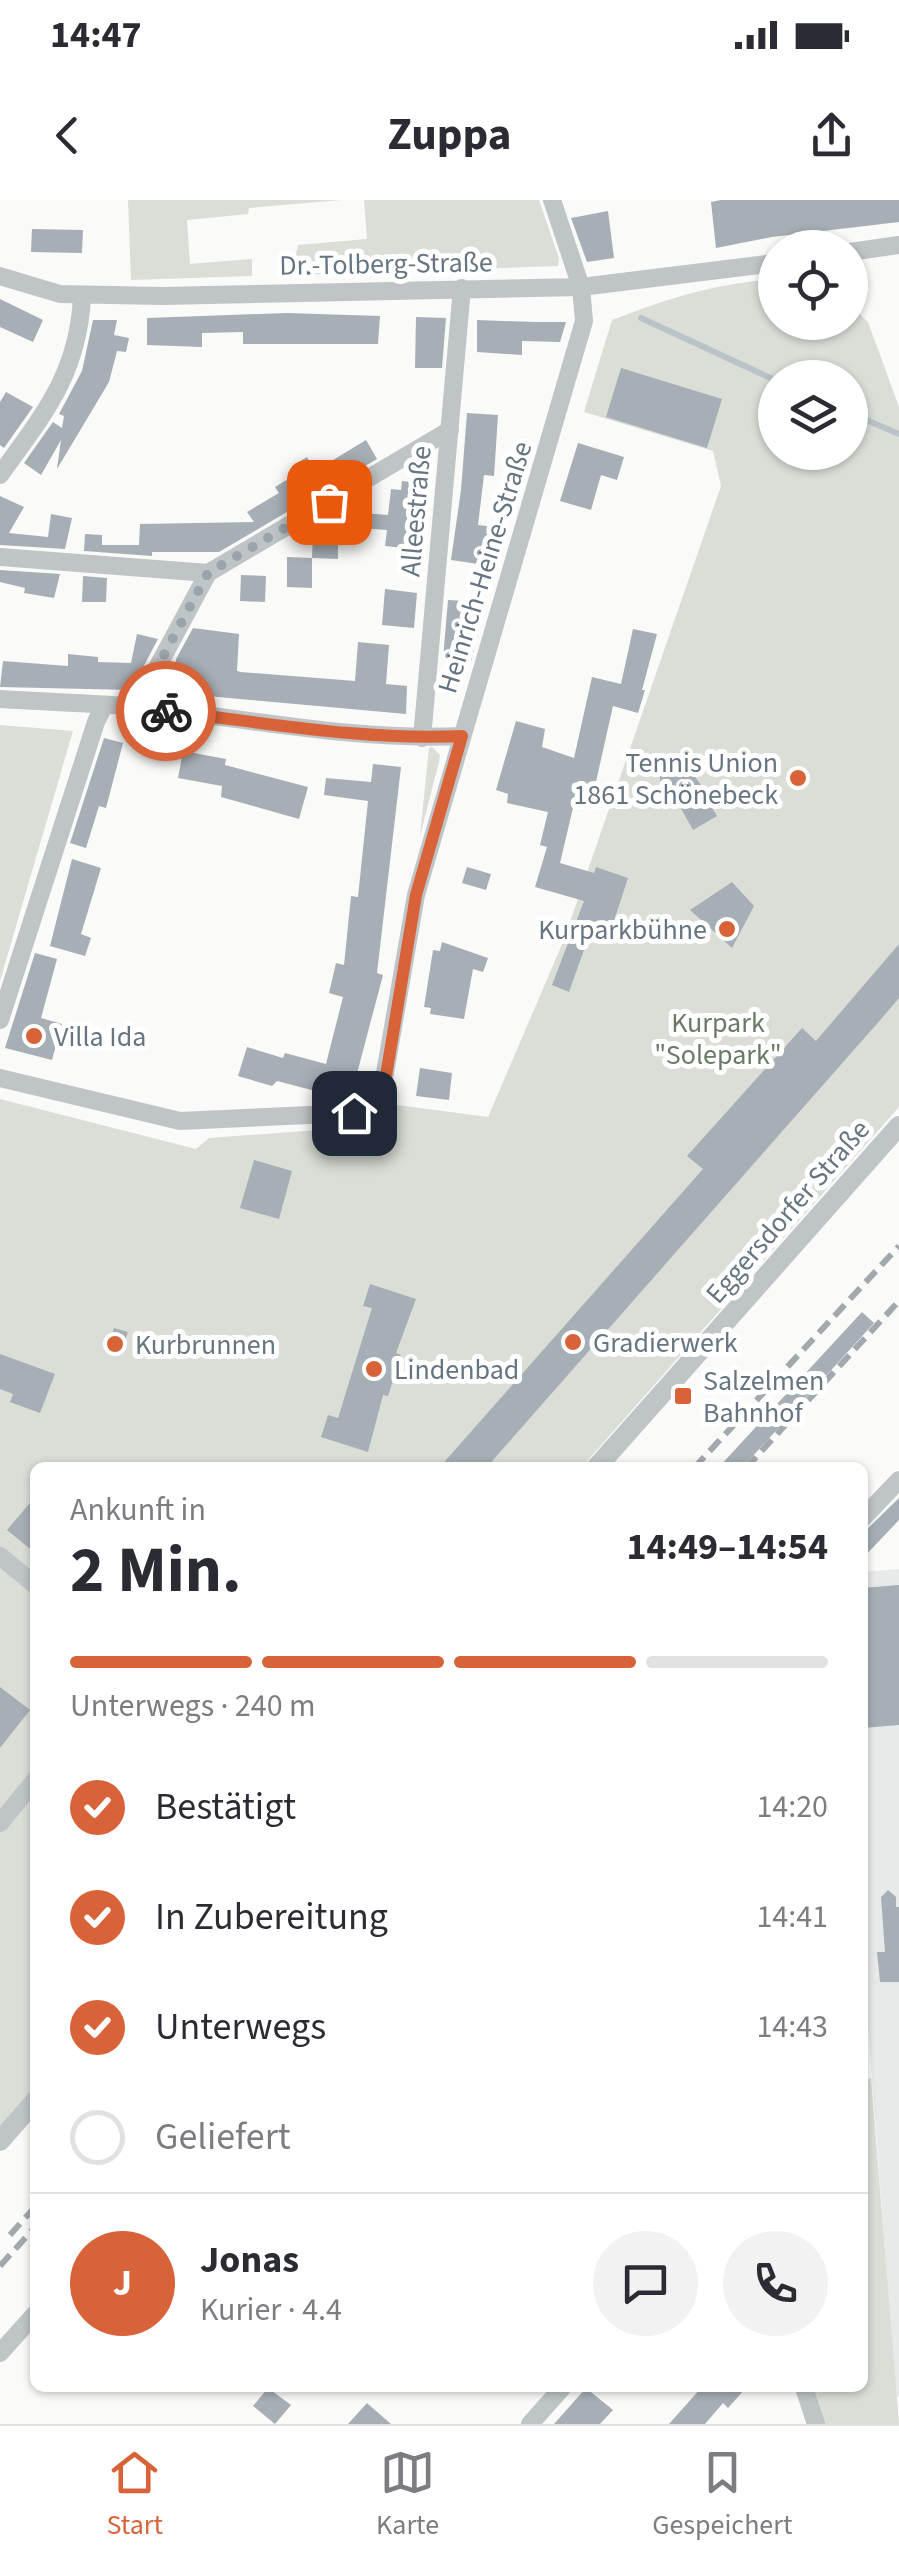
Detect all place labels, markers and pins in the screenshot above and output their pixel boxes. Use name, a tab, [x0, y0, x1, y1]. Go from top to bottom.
pin	[287, 460, 372, 545]
place label: Tennis Union 1861 Schönebeck	[573, 743, 778, 815]
marker: Tennis Union 1861 Schönebeck	[787, 767, 809, 789]
place label: Kurparkbühne	[538, 910, 707, 950]
marker: Kurparkbühne	[716, 918, 738, 940]
place label: Villa Ida	[54, 1017, 146, 1057]
marker: Villa Ida	[23, 1025, 45, 1047]
pin	[312, 1071, 397, 1156]
place label: Gradierwerk	[593, 1323, 738, 1363]
place label: Kurbrunnen	[135, 1325, 276, 1365]
marker: Gradierwerk	[562, 1331, 584, 1353]
marker: Kurbrunnen	[104, 1333, 126, 1355]
place label: Lindenbad	[394, 1350, 519, 1390]
marker: Lindenbad	[363, 1358, 385, 1380]
place label: Salzelmen Bahnhof	[703, 1361, 824, 1433]
marker: Salzelmen Bahnhof	[672, 1385, 694, 1407]

